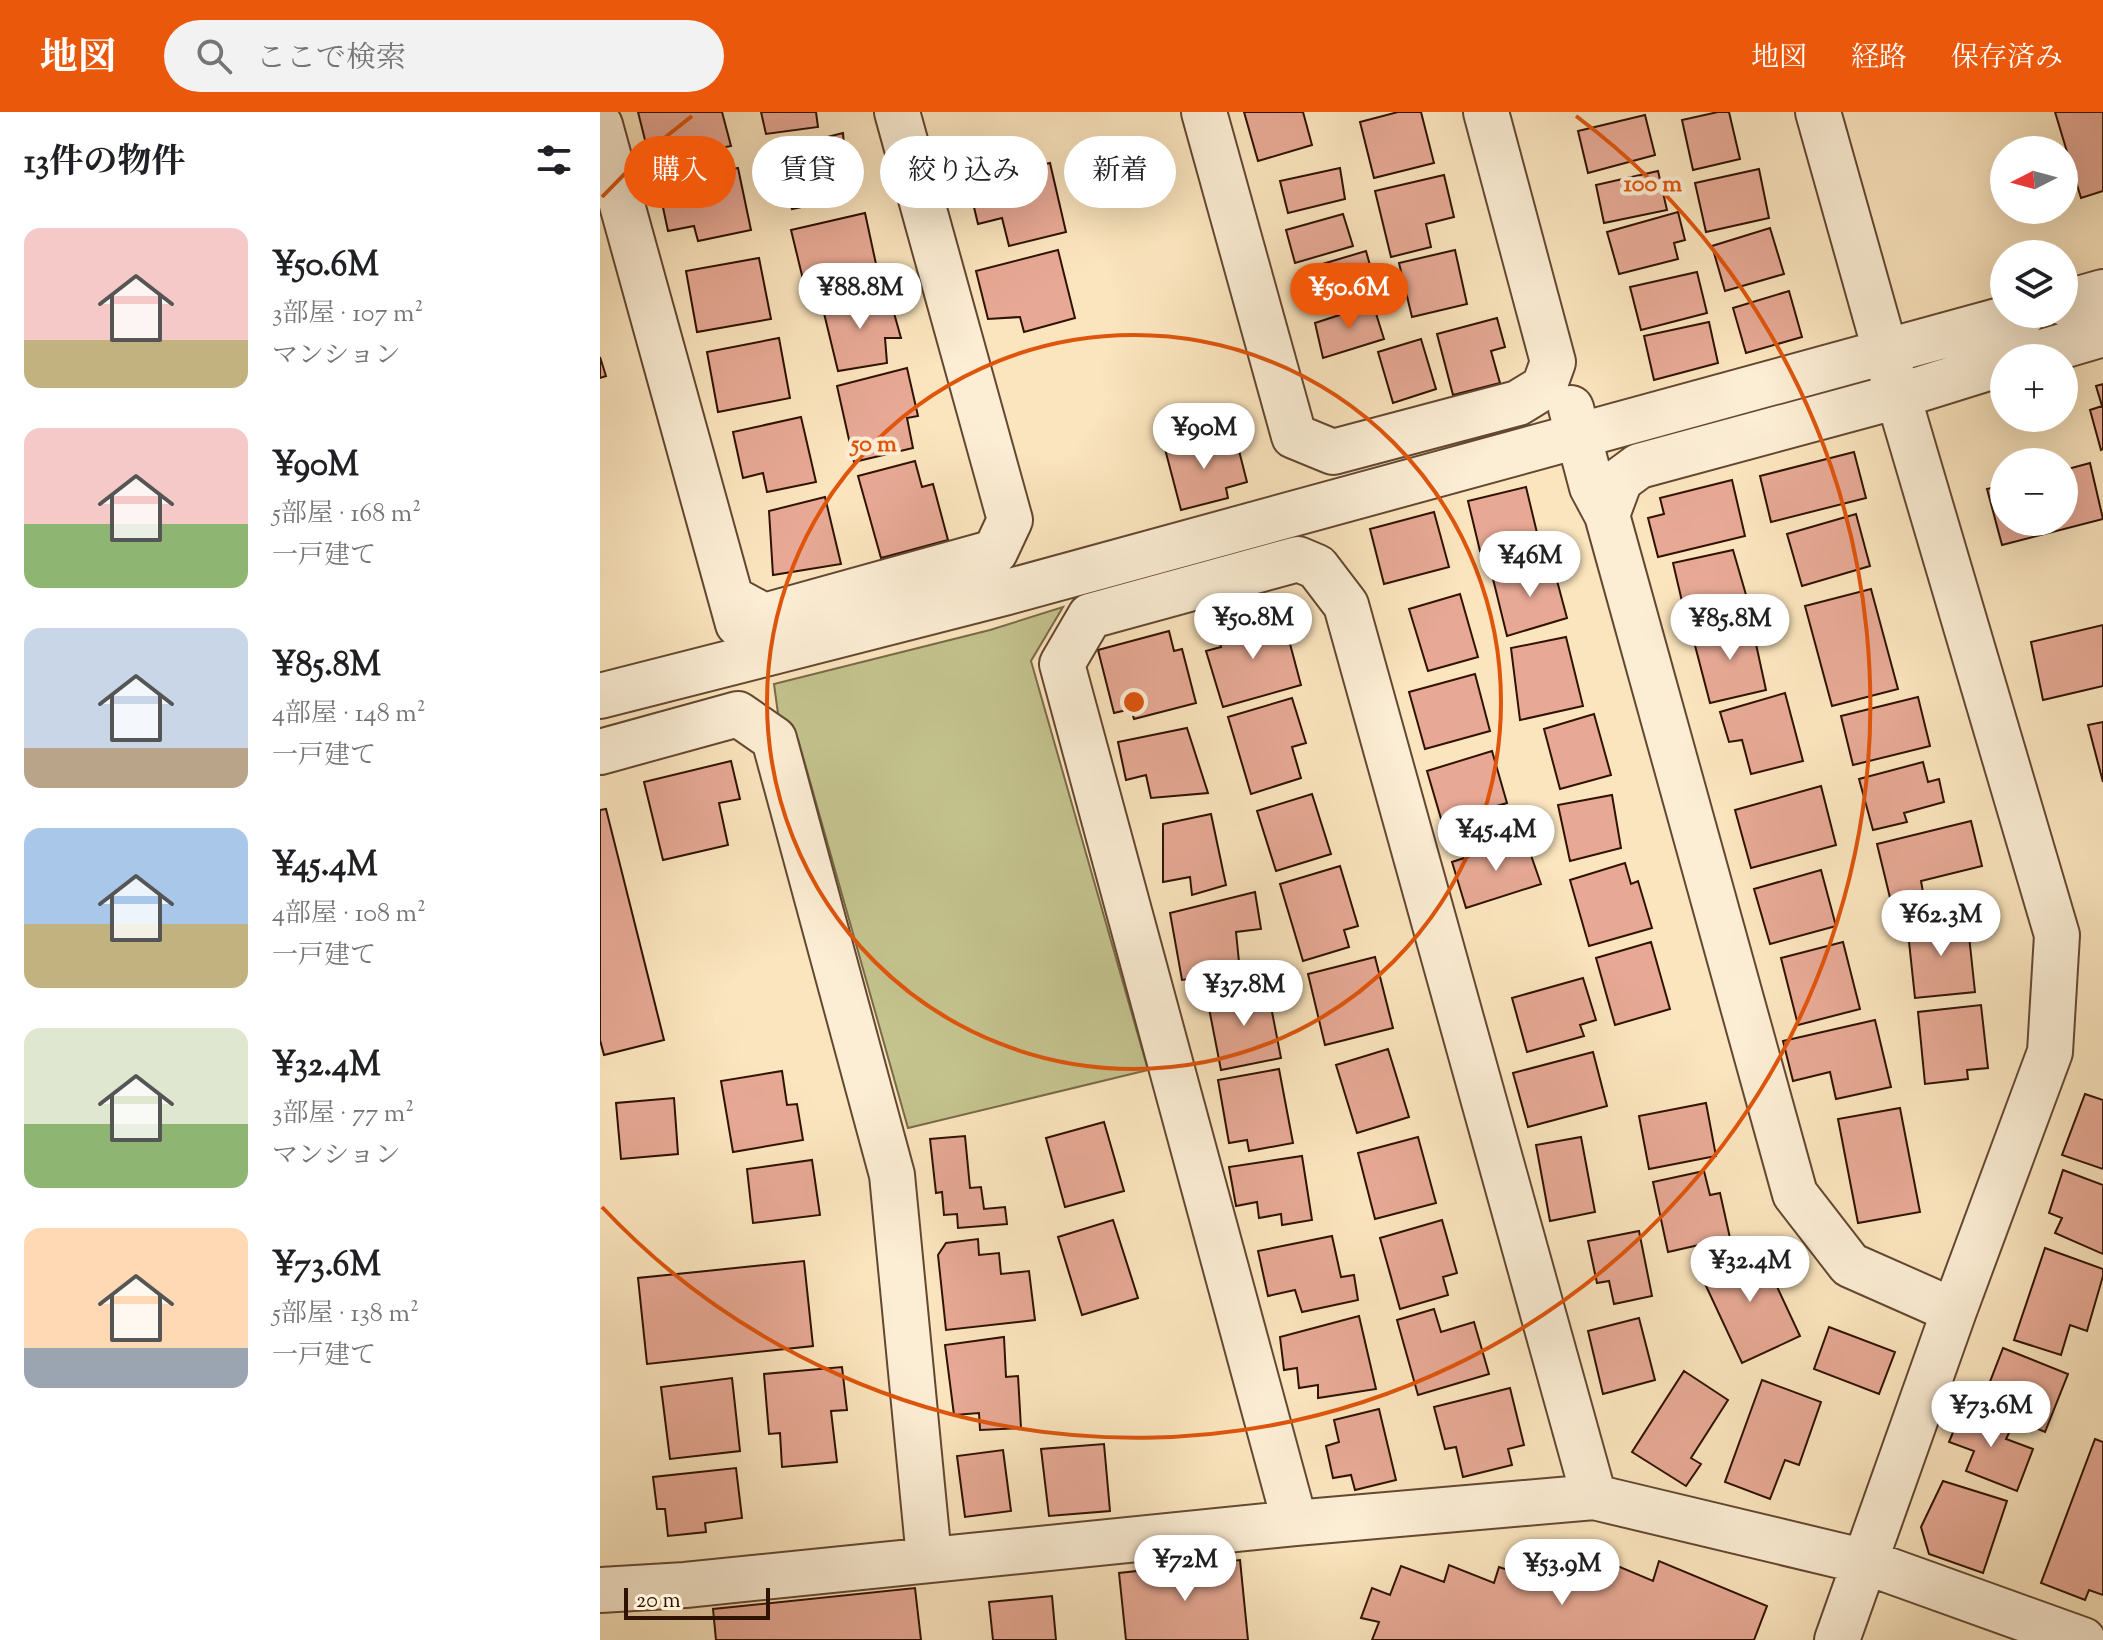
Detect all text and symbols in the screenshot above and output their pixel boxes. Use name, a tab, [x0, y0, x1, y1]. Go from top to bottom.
search box	[164, 20, 724, 92]
text: 地図	[40, 33, 116, 87]
icon: search	[192, 34, 236, 78]
text: ここで検索	[256, 38, 406, 81]
text: 地図	[1751, 39, 1807, 79]
text: 経路	[1851, 39, 1907, 79]
text: 保存済み	[1951, 39, 2063, 79]
chip: 購入	[624, 136, 736, 208]
chip: 賃貸	[752, 136, 864, 208]
chip: 絞り込み	[880, 136, 1048, 208]
chip: 新着	[1064, 136, 1176, 208]
north arrow	[1990, 136, 2078, 224]
map controls	[1990, 136, 2078, 536]
icon: filters	[532, 138, 576, 182]
text: 13件の物件	[24, 139, 185, 188]
text: 100 m	[1624, 168, 1682, 202]
button: layers	[1990, 240, 2078, 328]
text: ¥50.6M	[272, 242, 379, 291]
icon: home	[88, 260, 184, 356]
pin: ¥88.8M	[795, 263, 925, 331]
pin: ¥50.6M	[1284, 263, 1414, 331]
text: ¥88.8M	[817, 270, 903, 307]
text: ¥50.6M	[1308, 270, 1390, 307]
text: 3部屋 · 107 m²	[272, 296, 423, 333]
text: マンション	[272, 338, 401, 375]
button: +	[1990, 344, 2078, 432]
pin: ¥90M	[1157, 403, 1251, 471]
text: ¥90M	[1171, 410, 1237, 447]
text: 50 m	[849, 428, 897, 462]
text: ¥90M	[272, 442, 359, 491]
button: −	[1990, 448, 2078, 536]
icon: home	[88, 460, 184, 556]
text: 5部屋 · 168 m²	[272, 496, 421, 533]
pin: ¥46M	[1483, 531, 1577, 599]
text: 一戸建て	[272, 538, 376, 575]
text: ¥46M	[1498, 538, 1562, 575]
pin: ¥50.8M	[1188, 593, 1318, 661]
pin: ¥85.8M	[1665, 594, 1795, 662]
text: ¥50.8M	[1212, 600, 1294, 637]
text: ¥85.8M	[1688, 601, 1772, 638]
text: ¥85.8M	[272, 642, 381, 691]
icon: home	[88, 660, 184, 756]
centre of rings	[1120, 688, 1148, 716]
text: 4部屋 · 148 m²	[272, 696, 425, 733]
text: 一戸建て	[272, 738, 376, 775]
pin: ¥45.4M	[1431, 805, 1561, 873]
text: ¥45.4M	[1456, 812, 1536, 849]
text: ¥45.4M	[272, 842, 378, 891]
icon: home	[88, 860, 184, 956]
pin: ¥62.3M	[1876, 890, 2006, 958]
text: 4部屋 · 108 m²	[272, 896, 426, 933]
text: ¥62.3M	[1899, 897, 1983, 934]
text: 一戸建て	[272, 938, 376, 975]
pin: ¥37.8M	[1179, 960, 1309, 1028]
text: ¥37.8M	[1203, 967, 1285, 1004]
text: ¥32.4M	[272, 1042, 381, 1091]
icon: home	[88, 1060, 184, 1156]
text: 3部屋 · 77 m²	[272, 1096, 414, 1133]
text: マンション	[272, 1138, 401, 1175]
pin: ¥32.4M	[1685, 1236, 1815, 1304]
text: ¥73.6M	[272, 1242, 381, 1291]
text: ¥32.4M	[1709, 1243, 1791, 1280]
icon: home	[88, 1260, 184, 1356]
text: 5部屋 · 138 m²	[272, 1296, 419, 1333]
text: 一戸建て	[272, 1338, 376, 1375]
pin: ¥73.6M	[1926, 1381, 2056, 1449]
text: ¥73.6M	[1949, 1388, 2033, 1425]
pin: ¥72M	[1138, 1535, 1232, 1603]
pin: ¥53.9M	[1497, 1539, 1627, 1607]
text: ¥72M	[1152, 1542, 1218, 1579]
text: ¥53.9M	[1523, 1546, 1601, 1583]
scale bar	[624, 1584, 770, 1620]
text: 20 m	[636, 1586, 681, 1618]

